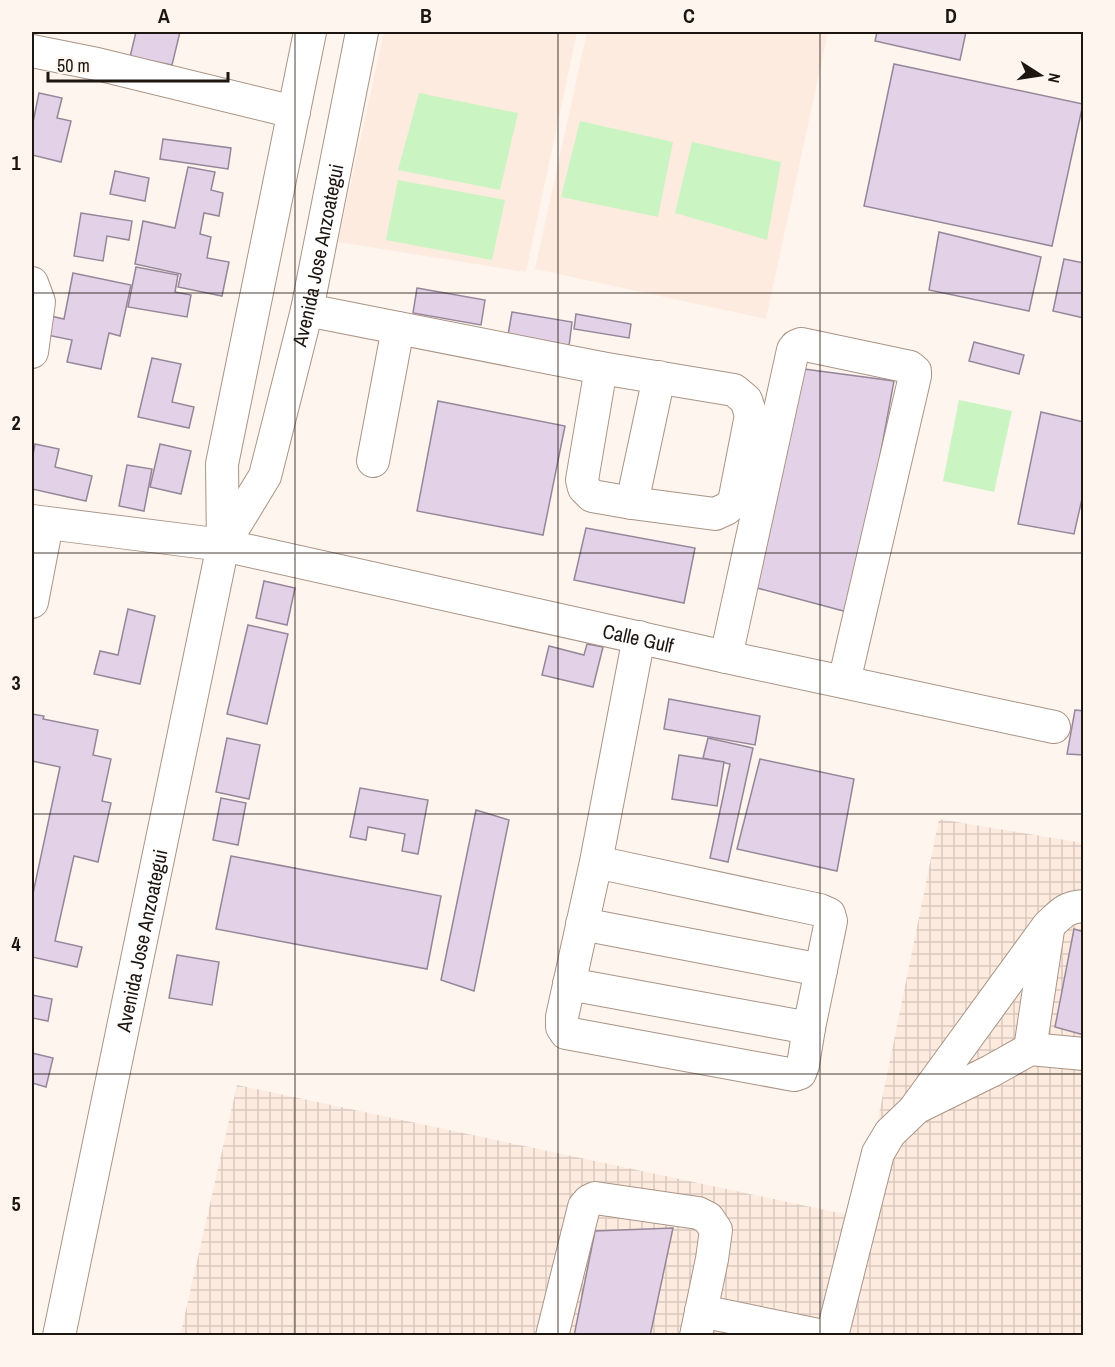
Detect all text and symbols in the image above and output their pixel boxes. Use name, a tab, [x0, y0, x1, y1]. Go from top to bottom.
text: A	[158, 2, 170, 29]
text: B	[420, 2, 432, 29]
text: C	[683, 2, 695, 29]
text: D	[945, 2, 957, 29]
scale bar	[48, 45, 228, 83]
north arrow	[1010, 45, 1070, 105]
text: 50 m	[57, 53, 90, 78]
text: N	[1043, 71, 1066, 85]
text: 1	[11, 149, 21, 176]
street label: Avenida Jose Anzoategui	[285, 161, 349, 350]
text: 2	[11, 409, 21, 436]
street label: Calle Gulf	[600, 616, 677, 659]
text: 3	[11, 669, 21, 696]
street label: Avenida Jose Anzoategui	[109, 847, 173, 1035]
text: 4	[11, 930, 21, 957]
text: 5	[11, 1190, 21, 1217]

